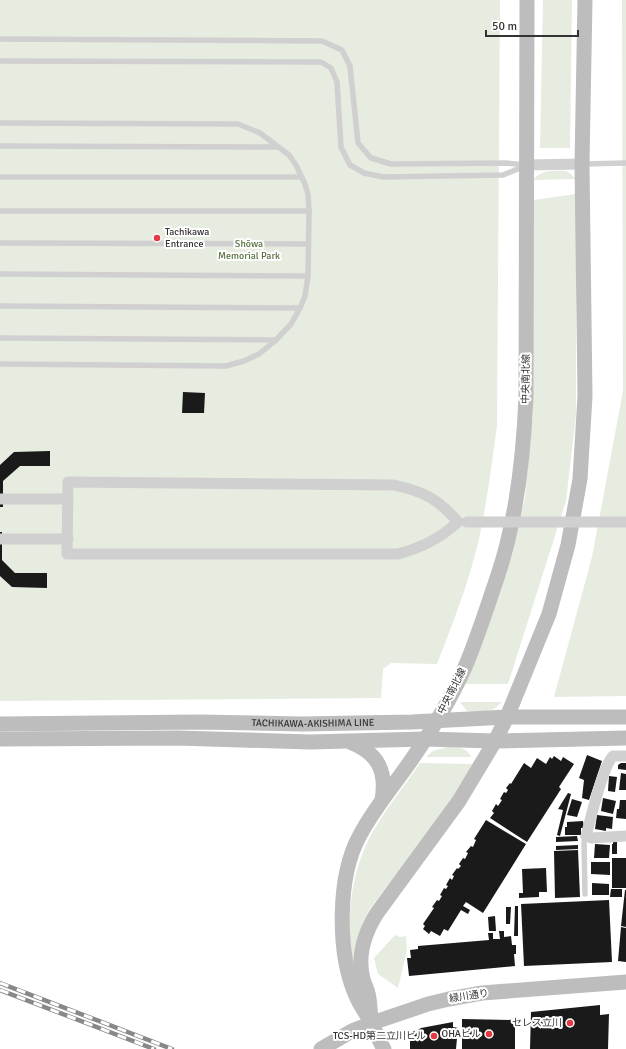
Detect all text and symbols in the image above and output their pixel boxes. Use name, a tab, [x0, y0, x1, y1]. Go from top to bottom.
scale bar	[486, 12, 578, 38]
text: 50 m	[492, 19, 517, 34]
place label: Tachikawa Entrance	[165, 226, 209, 250]
marker: Tachikawa Entrance	[152, 233, 162, 243]
park label: Shōwa Memorial Park	[218, 238, 280, 262]
street label: 中央南北線	[520, 354, 532, 404]
street label: 中央南北線	[435, 666, 469, 716]
street label: TACHIKAWA-AKISHIMA LINE	[251, 717, 375, 730]
street label: 緑川通り	[448, 987, 490, 1005]
place label: セレス立川	[512, 1017, 562, 1029]
marker: セレス立川	[565, 1018, 575, 1028]
place label: OHAビル	[442, 1028, 481, 1040]
marker: OHAビル	[484, 1029, 494, 1039]
place label: TCS-HD第二立川ビル	[333, 1030, 426, 1042]
marker: TCS-HD第二立川ビル	[429, 1031, 439, 1041]

